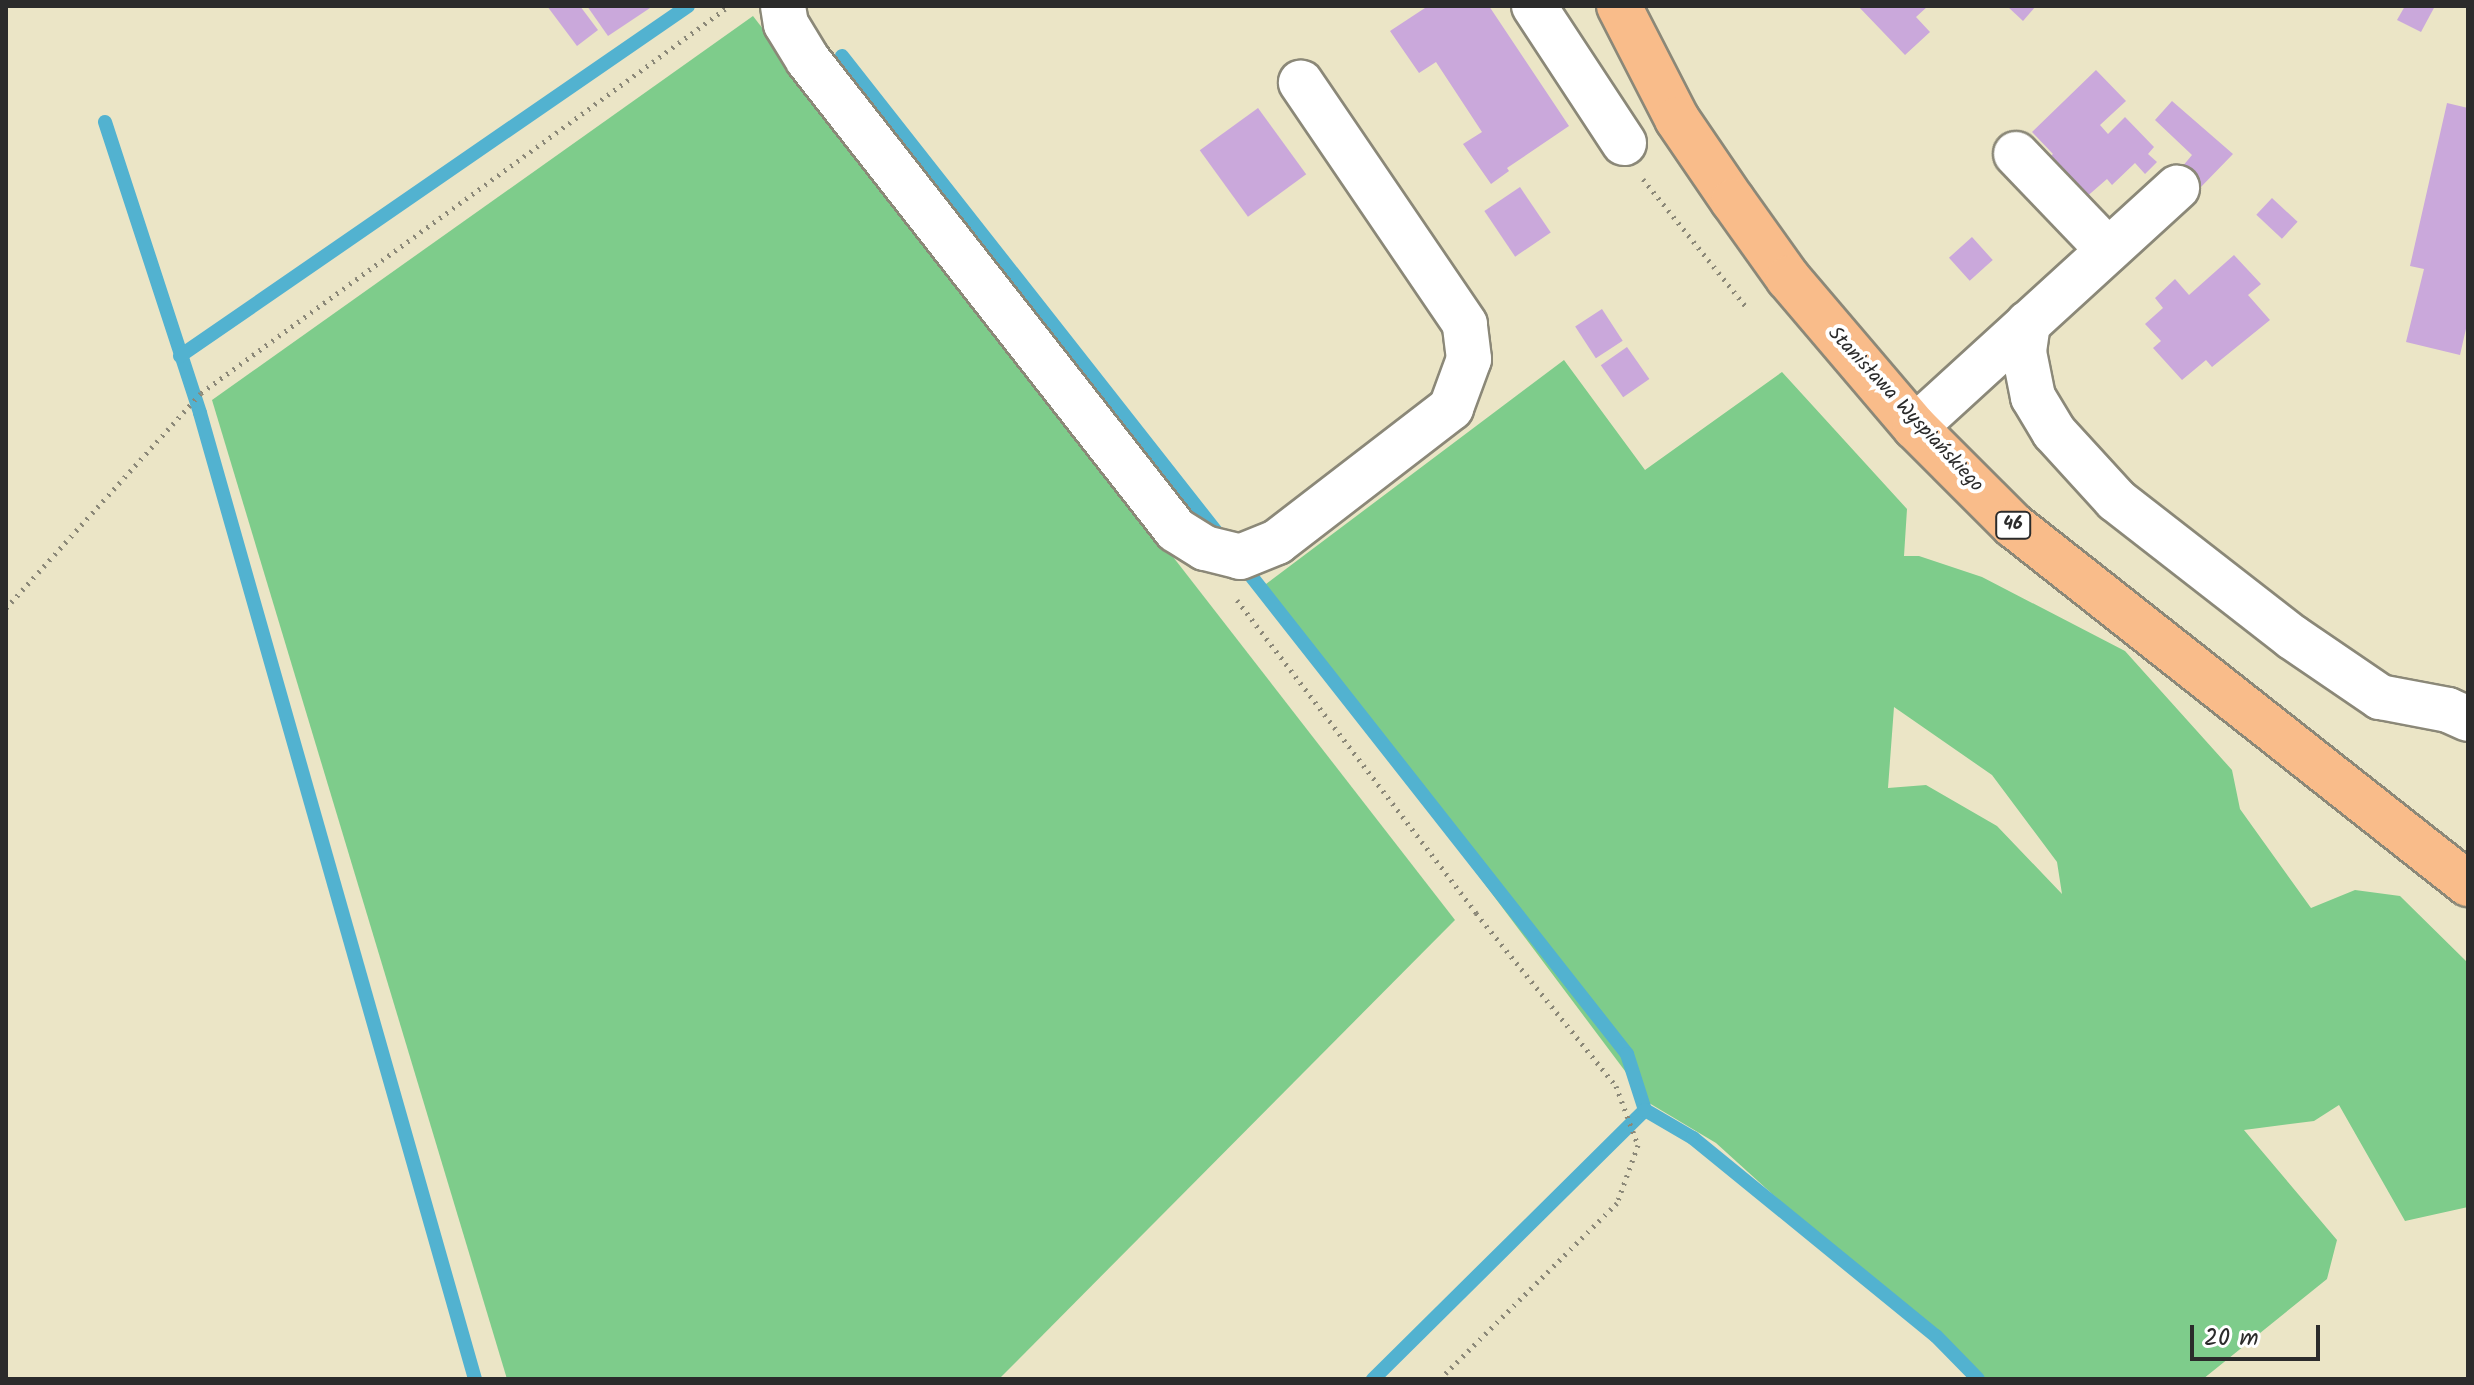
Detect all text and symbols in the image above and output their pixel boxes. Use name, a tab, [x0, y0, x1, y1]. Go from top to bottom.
street label: Stanisława Wyspiańskiego	[1822, 322, 1988, 498]
road number: 46	[1995, 511, 2031, 539]
scale bar	[2194, 1309, 2324, 1359]
text: 20 m	[2204, 1319, 2259, 1358]

